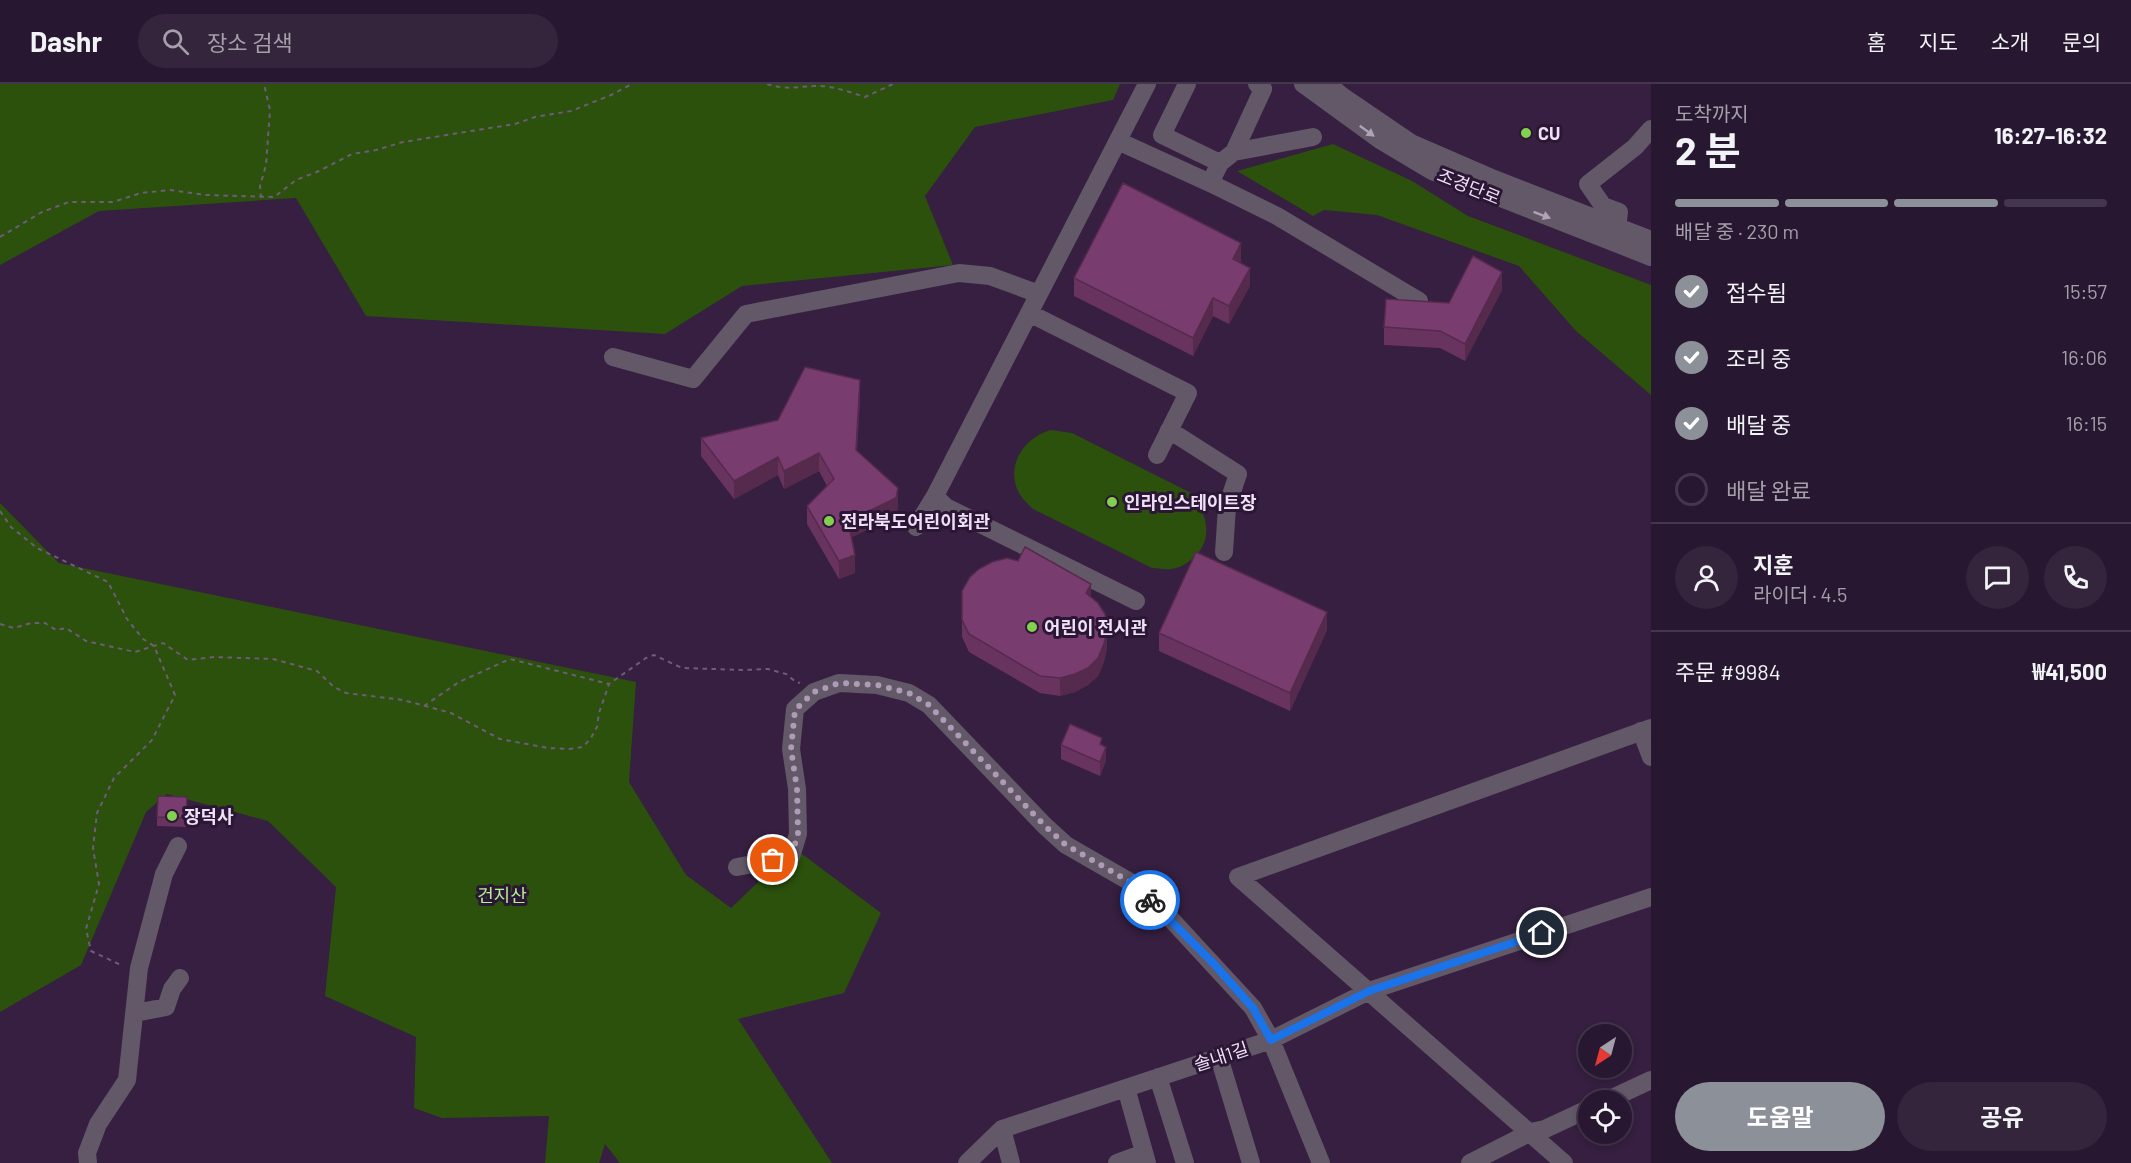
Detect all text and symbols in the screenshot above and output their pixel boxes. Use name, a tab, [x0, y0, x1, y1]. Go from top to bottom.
search box	[138, 14, 558, 68]
text: Dashr	[30, 24, 102, 58]
icon: search	[159, 25, 192, 58]
text: 장소 검색	[207, 29, 292, 55]
text: 홈	[1867, 29, 1886, 54]
text: 지도	[1919, 29, 1958, 54]
text: 소개	[1991, 29, 2029, 54]
text: 문의	[2062, 29, 2101, 54]
text: 도착까지	[1675, 101, 1749, 125]
place label: CU	[1538, 122, 1560, 144]
text: 16:27–16:32	[1994, 122, 2107, 148]
one-way arrow	[1359, 125, 1375, 137]
marker: CU	[1519, 126, 1533, 140]
text: 2 분	[1675, 126, 1741, 173]
street label: 조경단로	[1434, 163, 1504, 209]
one-way arrow	[1533, 211, 1551, 220]
text: 배달 중 · 230 m	[1675, 219, 1799, 243]
icon: check	[1675, 275, 1708, 308]
text: 접수됨	[1726, 279, 1787, 305]
text: 15:57	[2063, 279, 2107, 303]
icon: check	[1675, 341, 1708, 374]
text: 조리 중	[1726, 345, 1791, 371]
text: 16:06	[2061, 345, 2107, 369]
icon: check	[1675, 407, 1708, 440]
text: 배달 중	[1726, 411, 1791, 437]
text: 16:15	[2066, 411, 2107, 435]
text: 배달 완료	[1726, 477, 1811, 503]
place label: 인라인스테이트장	[1124, 491, 1257, 513]
marker: 인라인스테이트장	[1105, 495, 1119, 509]
place label: 전라북도어린이회관	[841, 510, 990, 532]
marker: 전라북도어린이회관	[822, 514, 836, 528]
button: person	[1675, 546, 1738, 609]
button: chat	[1966, 546, 2029, 609]
button: phone	[2044, 546, 2107, 609]
text: 지훈	[1753, 551, 1793, 577]
text: 라이더 · 4.5	[1753, 582, 1847, 606]
place label: 어린이 전시관	[1044, 616, 1147, 638]
marker: 어린이 전시관	[1025, 620, 1039, 634]
text: 주문 #9984	[1675, 658, 1781, 684]
text: ₩41,500	[2032, 658, 2107, 684]
place label: 장덕사	[184, 805, 234, 827]
marker: 장덕사	[165, 809, 179, 823]
pin	[747, 834, 798, 885]
icon: bag	[756, 843, 789, 876]
courier	[1120, 870, 1180, 930]
park label: 건지산	[477, 884, 527, 906]
icon: bike	[1134, 884, 1167, 917]
pin	[1516, 907, 1567, 958]
icon: home	[1525, 916, 1558, 949]
north arrow	[1578, 1024, 1632, 1078]
map controls	[1578, 1024, 1632, 1144]
street label: 솔내1길	[1191, 1037, 1251, 1075]
button: 도움말	[1675, 1082, 1885, 1151]
button: 공유	[1897, 1082, 2107, 1151]
button: locate	[1578, 1090, 1632, 1144]

